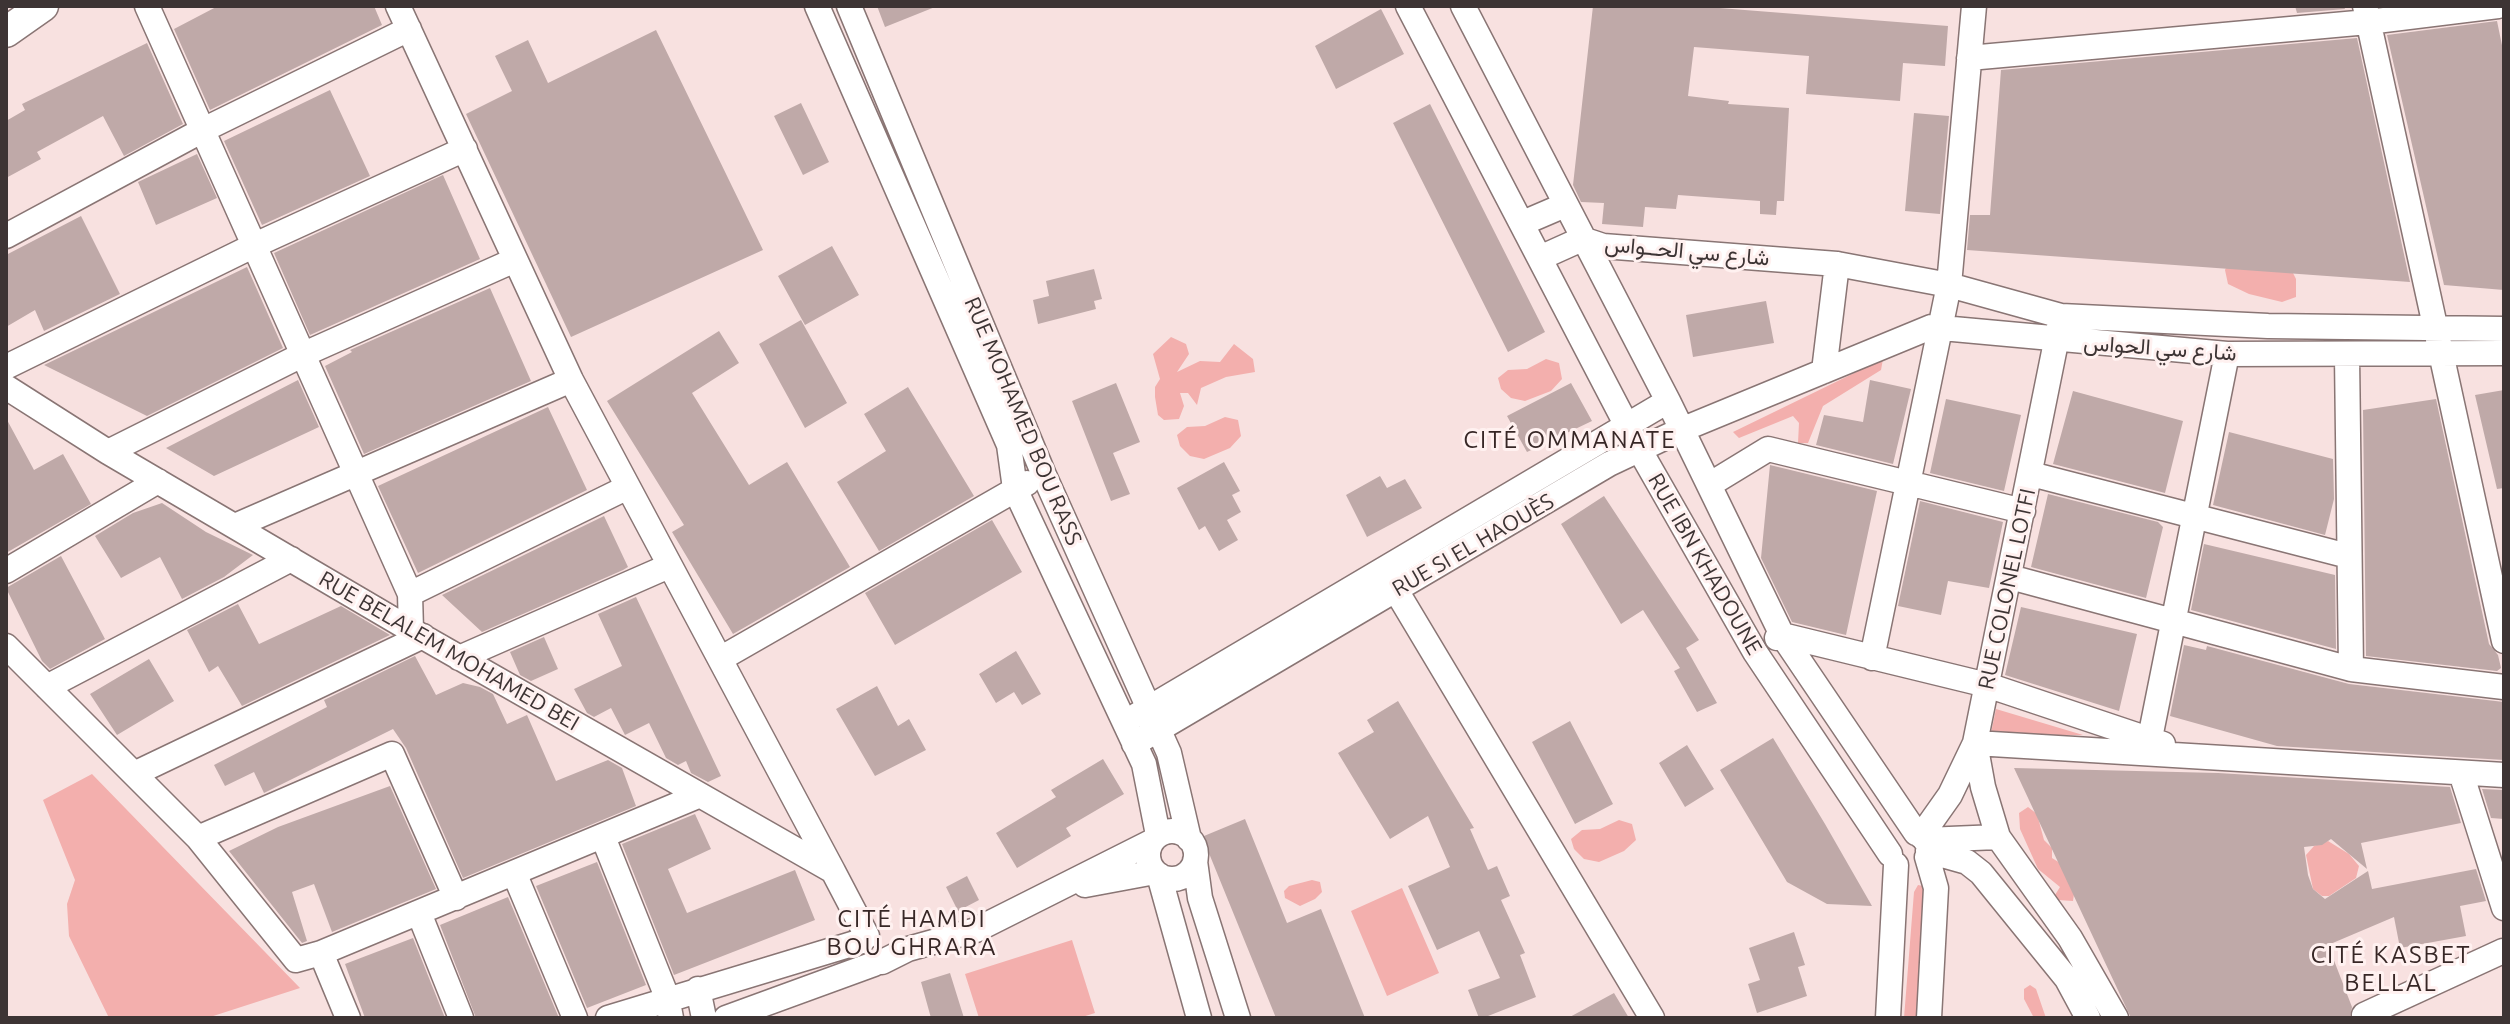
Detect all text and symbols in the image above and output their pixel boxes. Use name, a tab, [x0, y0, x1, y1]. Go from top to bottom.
street label: شارع سي الحــواس	[1603, 231, 1771, 271]
street label: RUE MOHAMED BOU RASS	[959, 293, 1087, 549]
street label: شارع سي الحواس	[2083, 329, 2237, 367]
district label: CITÉ OMMANATE	[1463, 426, 1677, 454]
street label: RUE IBN KHADOUNE	[1642, 469, 1768, 659]
street label: RUE COLONEL LOTFI	[1973, 486, 2041, 692]
street label: RUE SI EL HAOUÈS	[1387, 488, 1559, 602]
street label: RUE BELALEM MOHAMED BEI	[314, 566, 584, 736]
district label: CITÉ HAMDI BOU GHRARA	[827, 905, 997, 961]
district label: CITÉ KASBET BELLAL	[2310, 941, 2472, 997]

